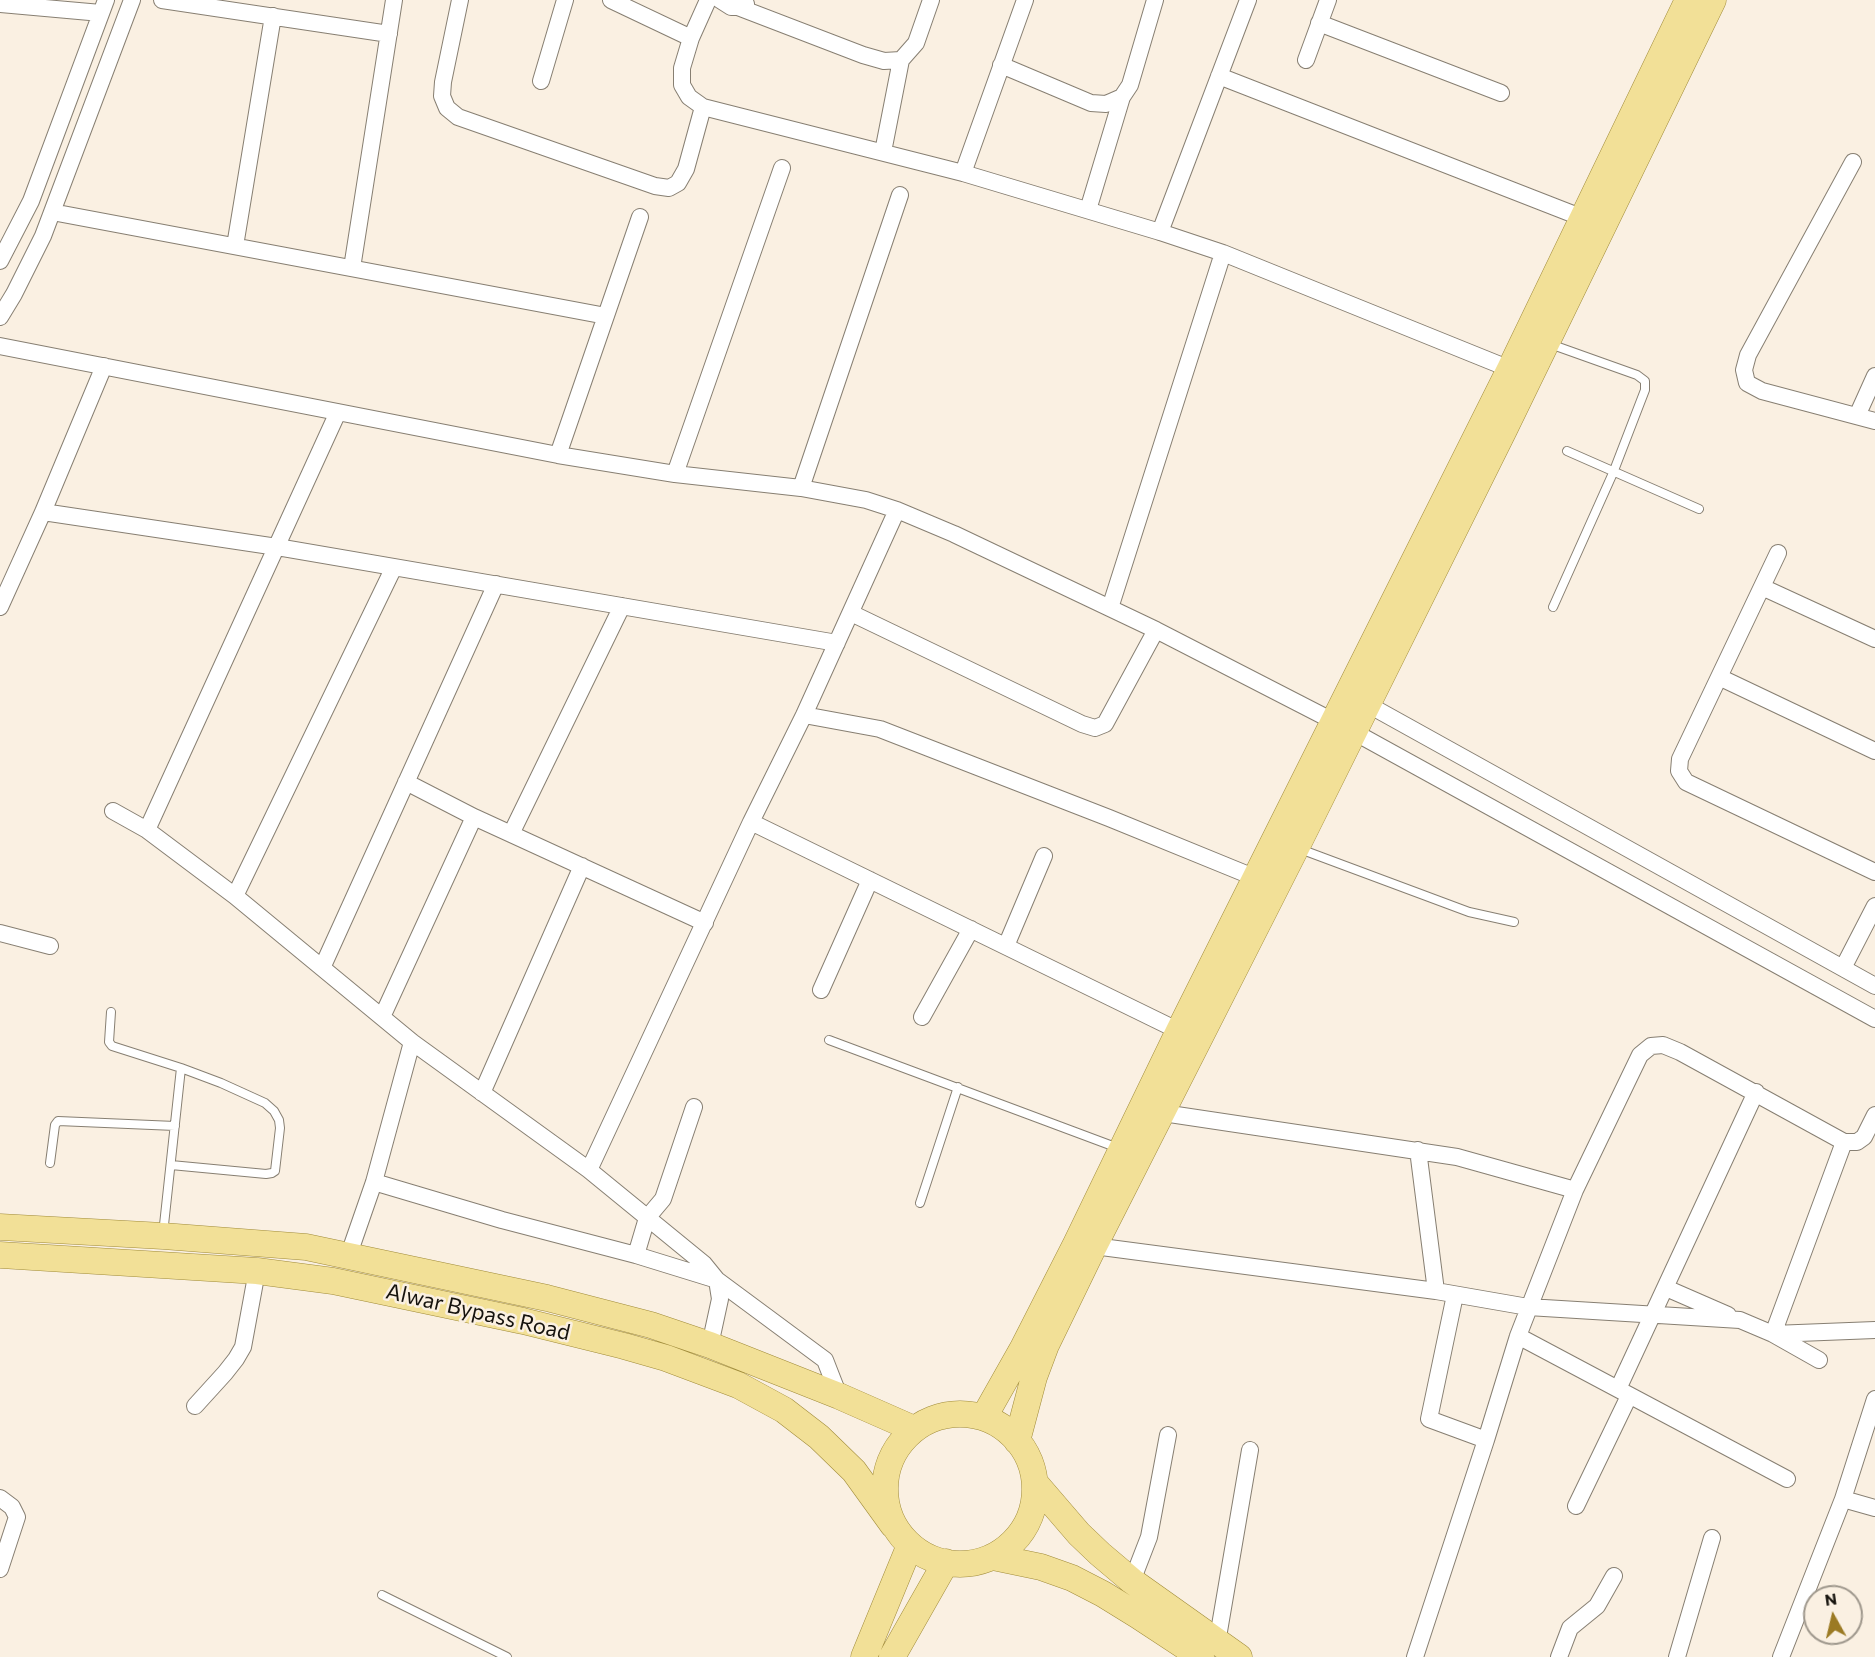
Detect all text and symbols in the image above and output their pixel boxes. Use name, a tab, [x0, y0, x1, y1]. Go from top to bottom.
street label: Alwar Bypass Road	[383, 1278, 573, 1346]
north arrow	[1803, 1585, 1863, 1645]
text: N	[1823, 1588, 1838, 1609]

